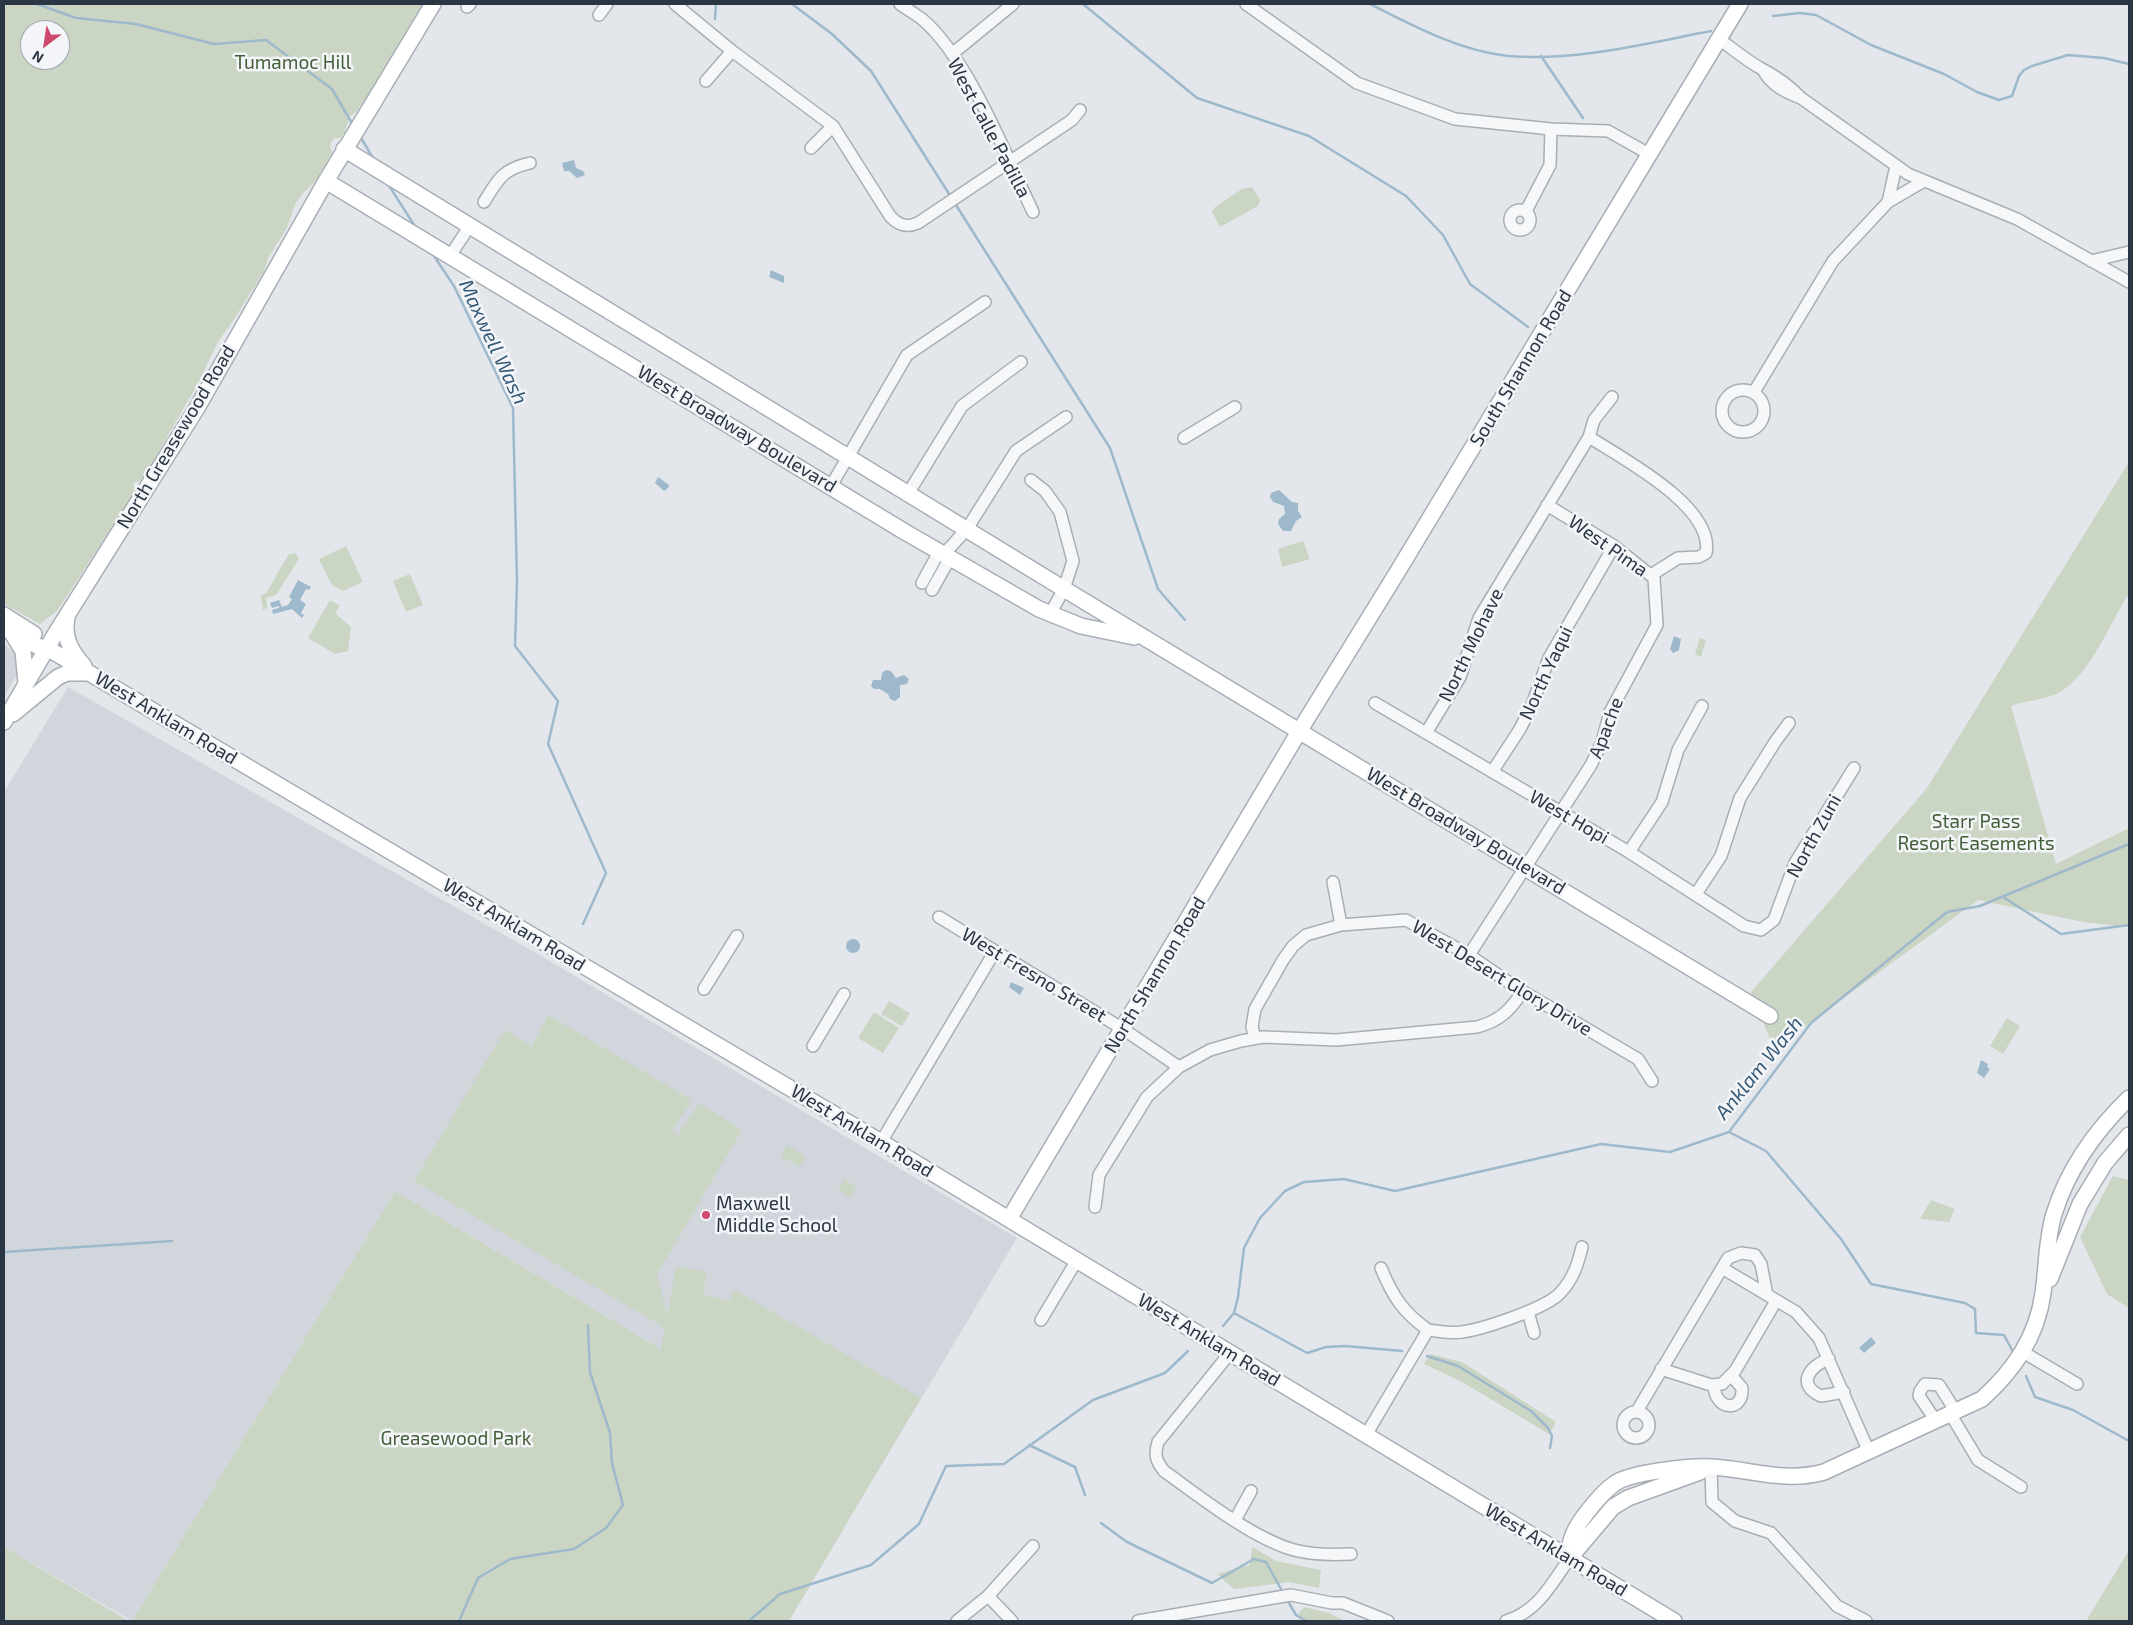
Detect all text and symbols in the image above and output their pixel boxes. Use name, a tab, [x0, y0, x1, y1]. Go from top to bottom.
north arrow	[20, 20, 70, 70]
text: N	[29, 48, 46, 67]
park label: Tumamoc Hill	[235, 52, 351, 74]
street label: West Calle Padilla	[943, 54, 1035, 202]
water label: Maxwell Wash	[454, 276, 532, 408]
street label: South Shannon Road	[1465, 285, 1577, 451]
street label: North Greasewood Road	[112, 341, 240, 533]
street label: West Broadway Boulevard	[633, 360, 841, 498]
street label: West Pima	[1564, 510, 1652, 582]
street label: North Mohave	[1434, 585, 1508, 705]
street label: North Yaqui	[1514, 622, 1578, 724]
street label: West Anklam Road	[91, 666, 241, 770]
street label: Apache	[1584, 694, 1628, 762]
street label: West Broadway Boulevard	[1362, 762, 1570, 900]
street label: West Hopi	[1525, 785, 1613, 849]
street label: North Zuni	[1782, 790, 1846, 882]
park label: Starr Pass Resort Easements	[1897, 811, 2055, 855]
street label: West Anklam Road	[439, 873, 589, 977]
street label: North Shannon Road	[1099, 893, 1211, 1057]
street label: West Desert Glory Drive	[1408, 915, 1596, 1041]
street label: West Fresno Street	[957, 923, 1111, 1027]
water label: Anklam Wash	[1710, 1012, 1808, 1124]
street label: West Anklam Road	[787, 1079, 937, 1183]
place label: Maxwell Middle School	[716, 1193, 837, 1237]
marker: Maxwell Middle School	[700, 1209, 712, 1221]
street label: West Anklam Road	[1134, 1288, 1284, 1392]
park label: Greasewood Park	[381, 1428, 531, 1450]
street label: West Anklam Road	[1481, 1498, 1631, 1602]

